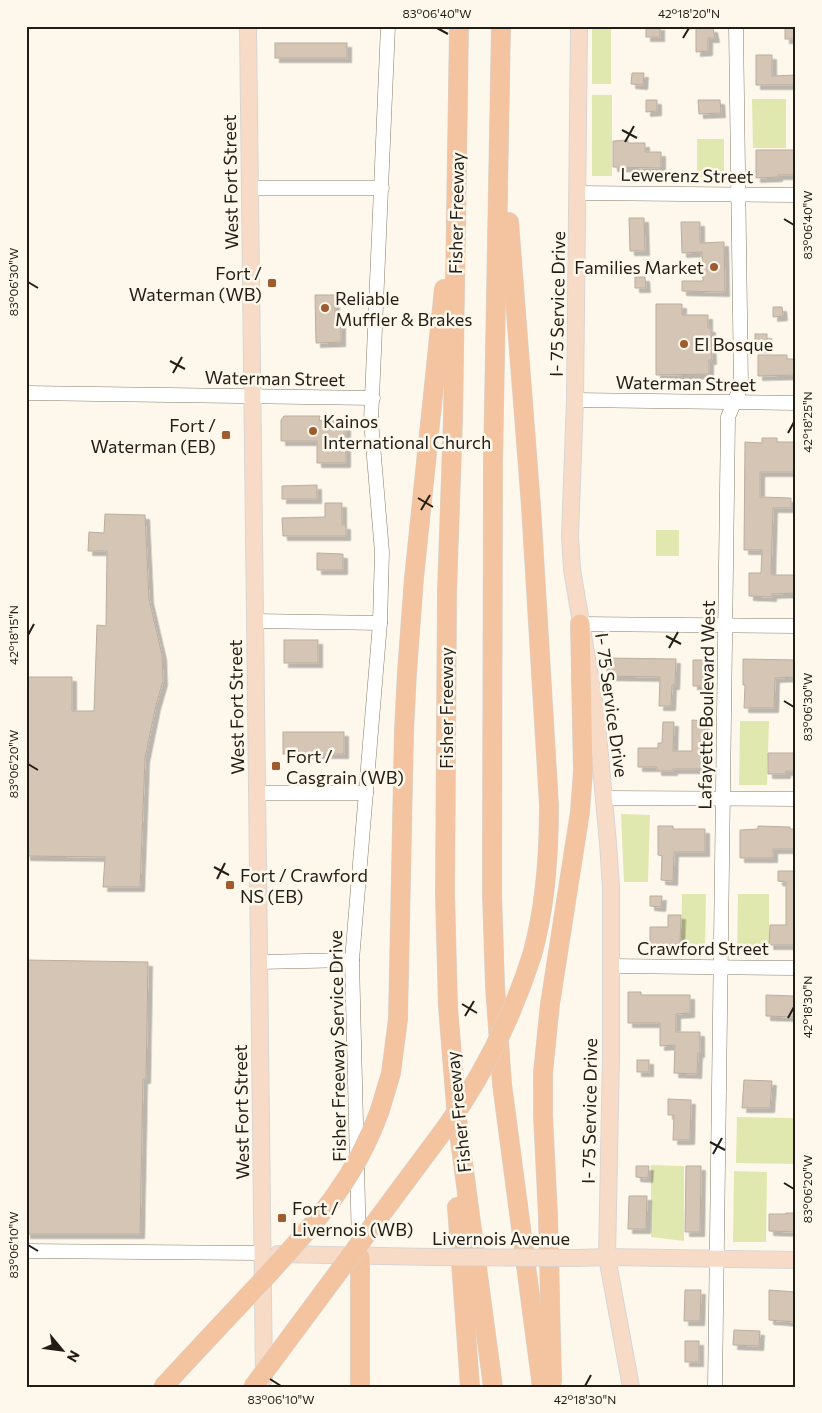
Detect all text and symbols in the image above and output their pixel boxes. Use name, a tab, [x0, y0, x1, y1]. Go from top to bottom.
text: 83°06'40"W	[403, 6, 472, 20]
text: 42°18'20"N	[658, 6, 720, 20]
street label: West Fort Street	[218, 114, 242, 250]
street label: Fisher Freeway	[444, 152, 468, 274]
street label: Lewerenz Street	[620, 163, 754, 187]
text: 83°06'40"W	[800, 191, 814, 260]
street label: I- 75 Service Drive	[545, 231, 569, 377]
text: 83°06'30"W	[6, 248, 20, 316]
place label: Families Market	[574, 256, 704, 278]
marker: Families Market	[708, 261, 720, 273]
place label: Fort / Waterman (WB)	[129, 262, 262, 305]
marker: Fort / Waterman (WB)	[266, 277, 278, 289]
place label: Reliable Muffler & Brakes	[335, 287, 473, 330]
marker: Reliable Muffler & Brakes	[319, 302, 331, 314]
place label: El Bosque	[694, 333, 773, 355]
marker: El Bosque	[678, 338, 690, 350]
street label: Waterman Street	[205, 366, 345, 390]
street label: Waterman Street	[616, 371, 756, 395]
text: 42°18'25"N	[800, 391, 814, 453]
place label: Kainos International Church	[323, 410, 491, 453]
place label: Fort / Waterman (EB)	[91, 414, 216, 457]
marker: Kainos International Church	[307, 425, 319, 437]
marker: Fort / Waterman (EB)	[220, 429, 232, 441]
street label: Lafayette Boulevard West	[693, 600, 719, 810]
text: 42°18'15"N	[6, 605, 20, 665]
street label: I- 75 Service Drive	[591, 631, 633, 779]
street label: West Fort Street	[224, 639, 248, 775]
street label: Fisher Freeway	[435, 647, 457, 769]
text: 83°06'30"W	[800, 673, 814, 741]
text: 83°06'20"W	[6, 730, 20, 798]
place label: Fort / Casgrain (WB)	[286, 745, 404, 788]
marker: Fort / Casgrain (WB)	[270, 760, 282, 772]
place label: Fort / Crawford NS (EB)	[240, 864, 368, 907]
marker: Fort / Crawford NS (EB)	[224, 879, 236, 891]
street label: Fisher Freeway Service Drive	[324, 930, 350, 1162]
street label: Crawford Street	[637, 937, 769, 959]
text: 42°18'30"N	[800, 976, 814, 1038]
street label: I- 75 Service Drive	[577, 1038, 601, 1184]
street label: West Fort Street	[229, 1044, 253, 1180]
street label: Fisher Freeway	[441, 1050, 475, 1174]
text: 83°06'20"W	[800, 1155, 814, 1223]
place label: Fort / Livernois (WB)	[292, 1197, 413, 1240]
text: 83°06'10"W	[6, 1212, 20, 1278]
marker: Fort / Livernois (WB)	[276, 1212, 288, 1224]
street label: Livernois Avenue	[432, 1227, 570, 1249]
north arrow	[38, 1326, 88, 1376]
text: N	[64, 1348, 84, 1365]
text: 83°06'10"W	[248, 1392, 314, 1406]
text: 42°18'30"N	[554, 1392, 616, 1406]

